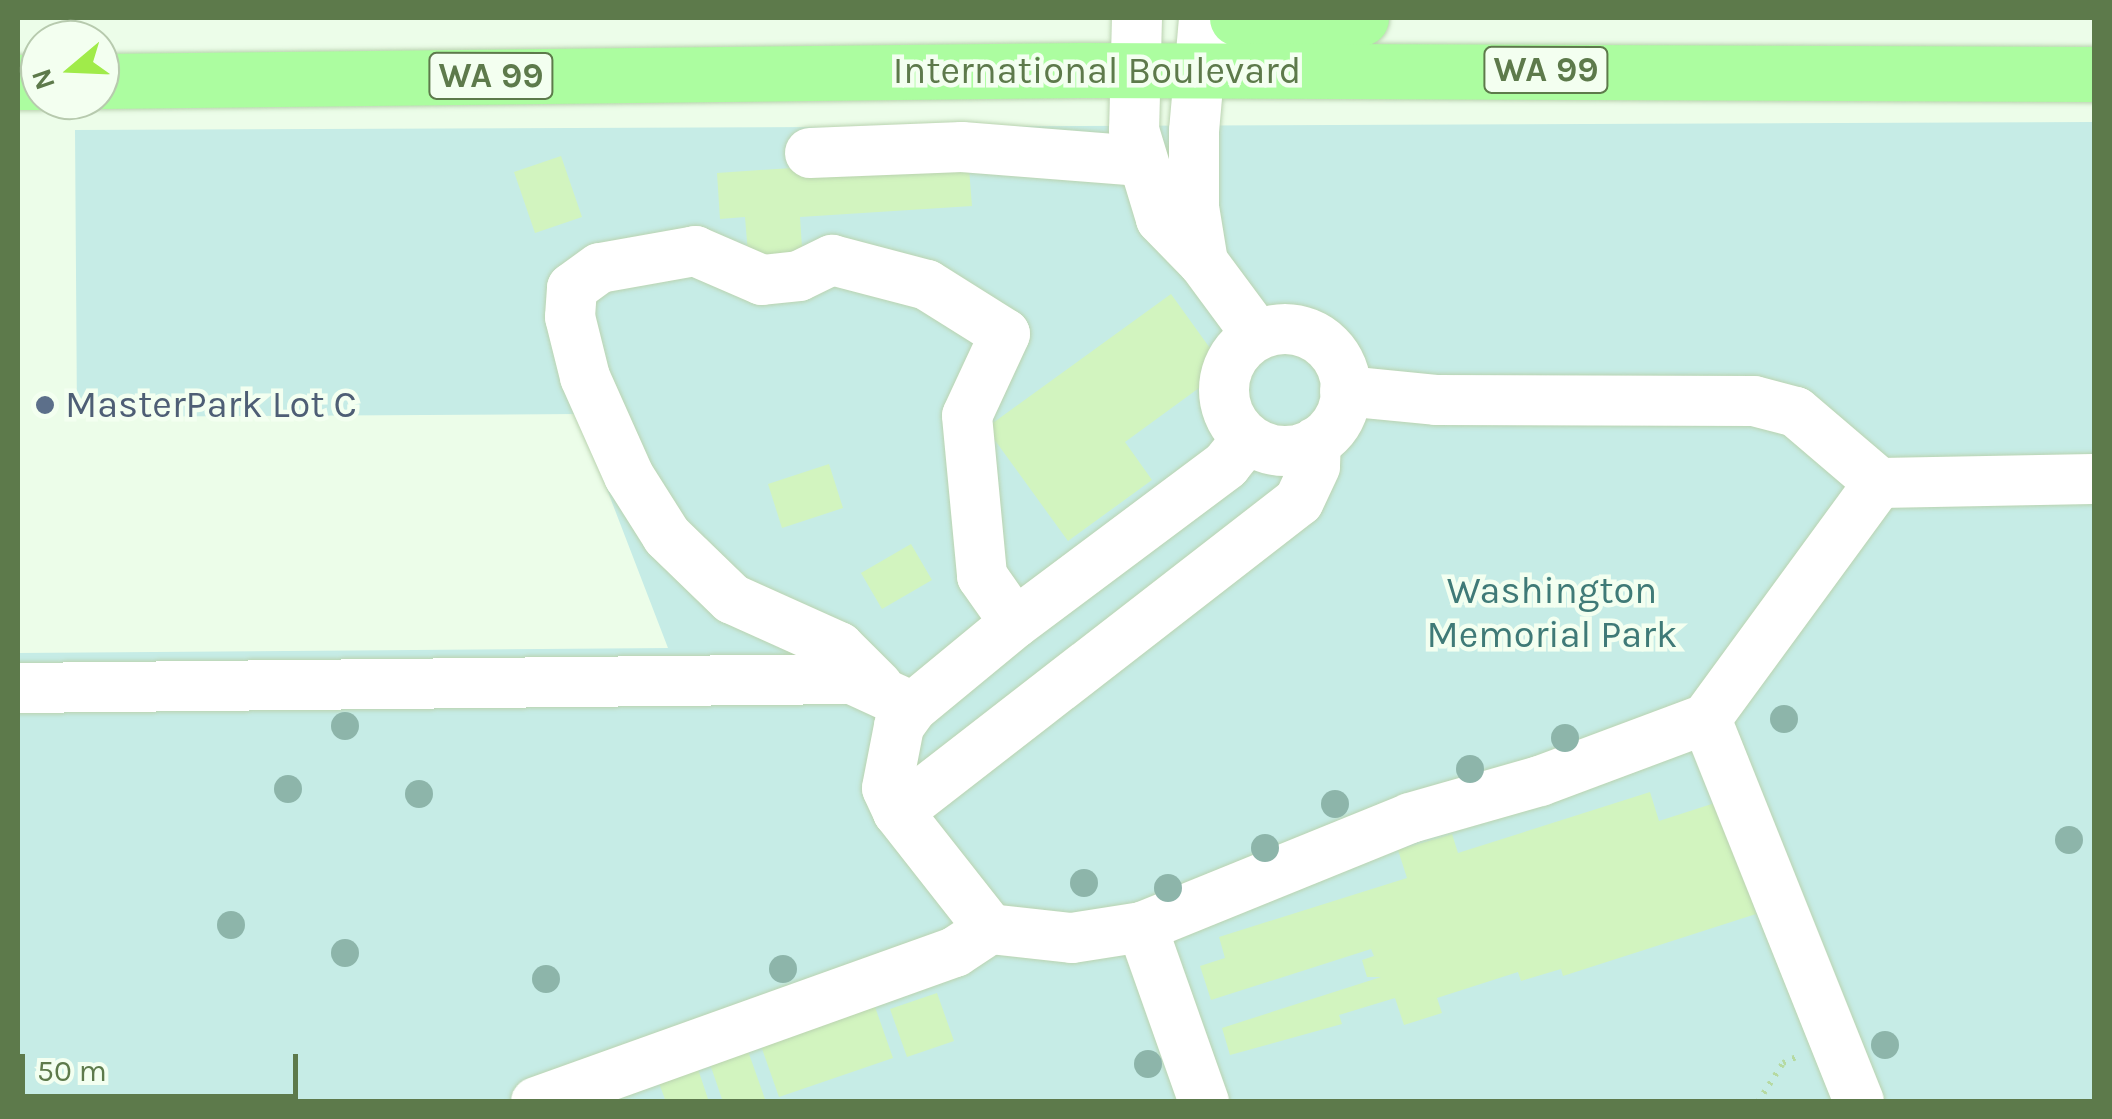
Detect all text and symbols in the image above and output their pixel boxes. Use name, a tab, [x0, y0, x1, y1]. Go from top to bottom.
north arrow	[20, 20, 120, 120]
road number: WA 99	[1481, 40, 1611, 100]
road number: WA 99	[426, 46, 556, 106]
street label: International Boulevard	[893, 48, 1301, 94]
text: N	[24, 64, 62, 94]
place label: MasterPark Lot C	[65, 382, 357, 428]
marker: MasterPark Lot C	[34, 394, 56, 416]
park label: Washington Memorial Park	[1427, 568, 1677, 658]
scale bar	[25, 1034, 302, 1096]
text: 50 m	[37, 1053, 107, 1089]

